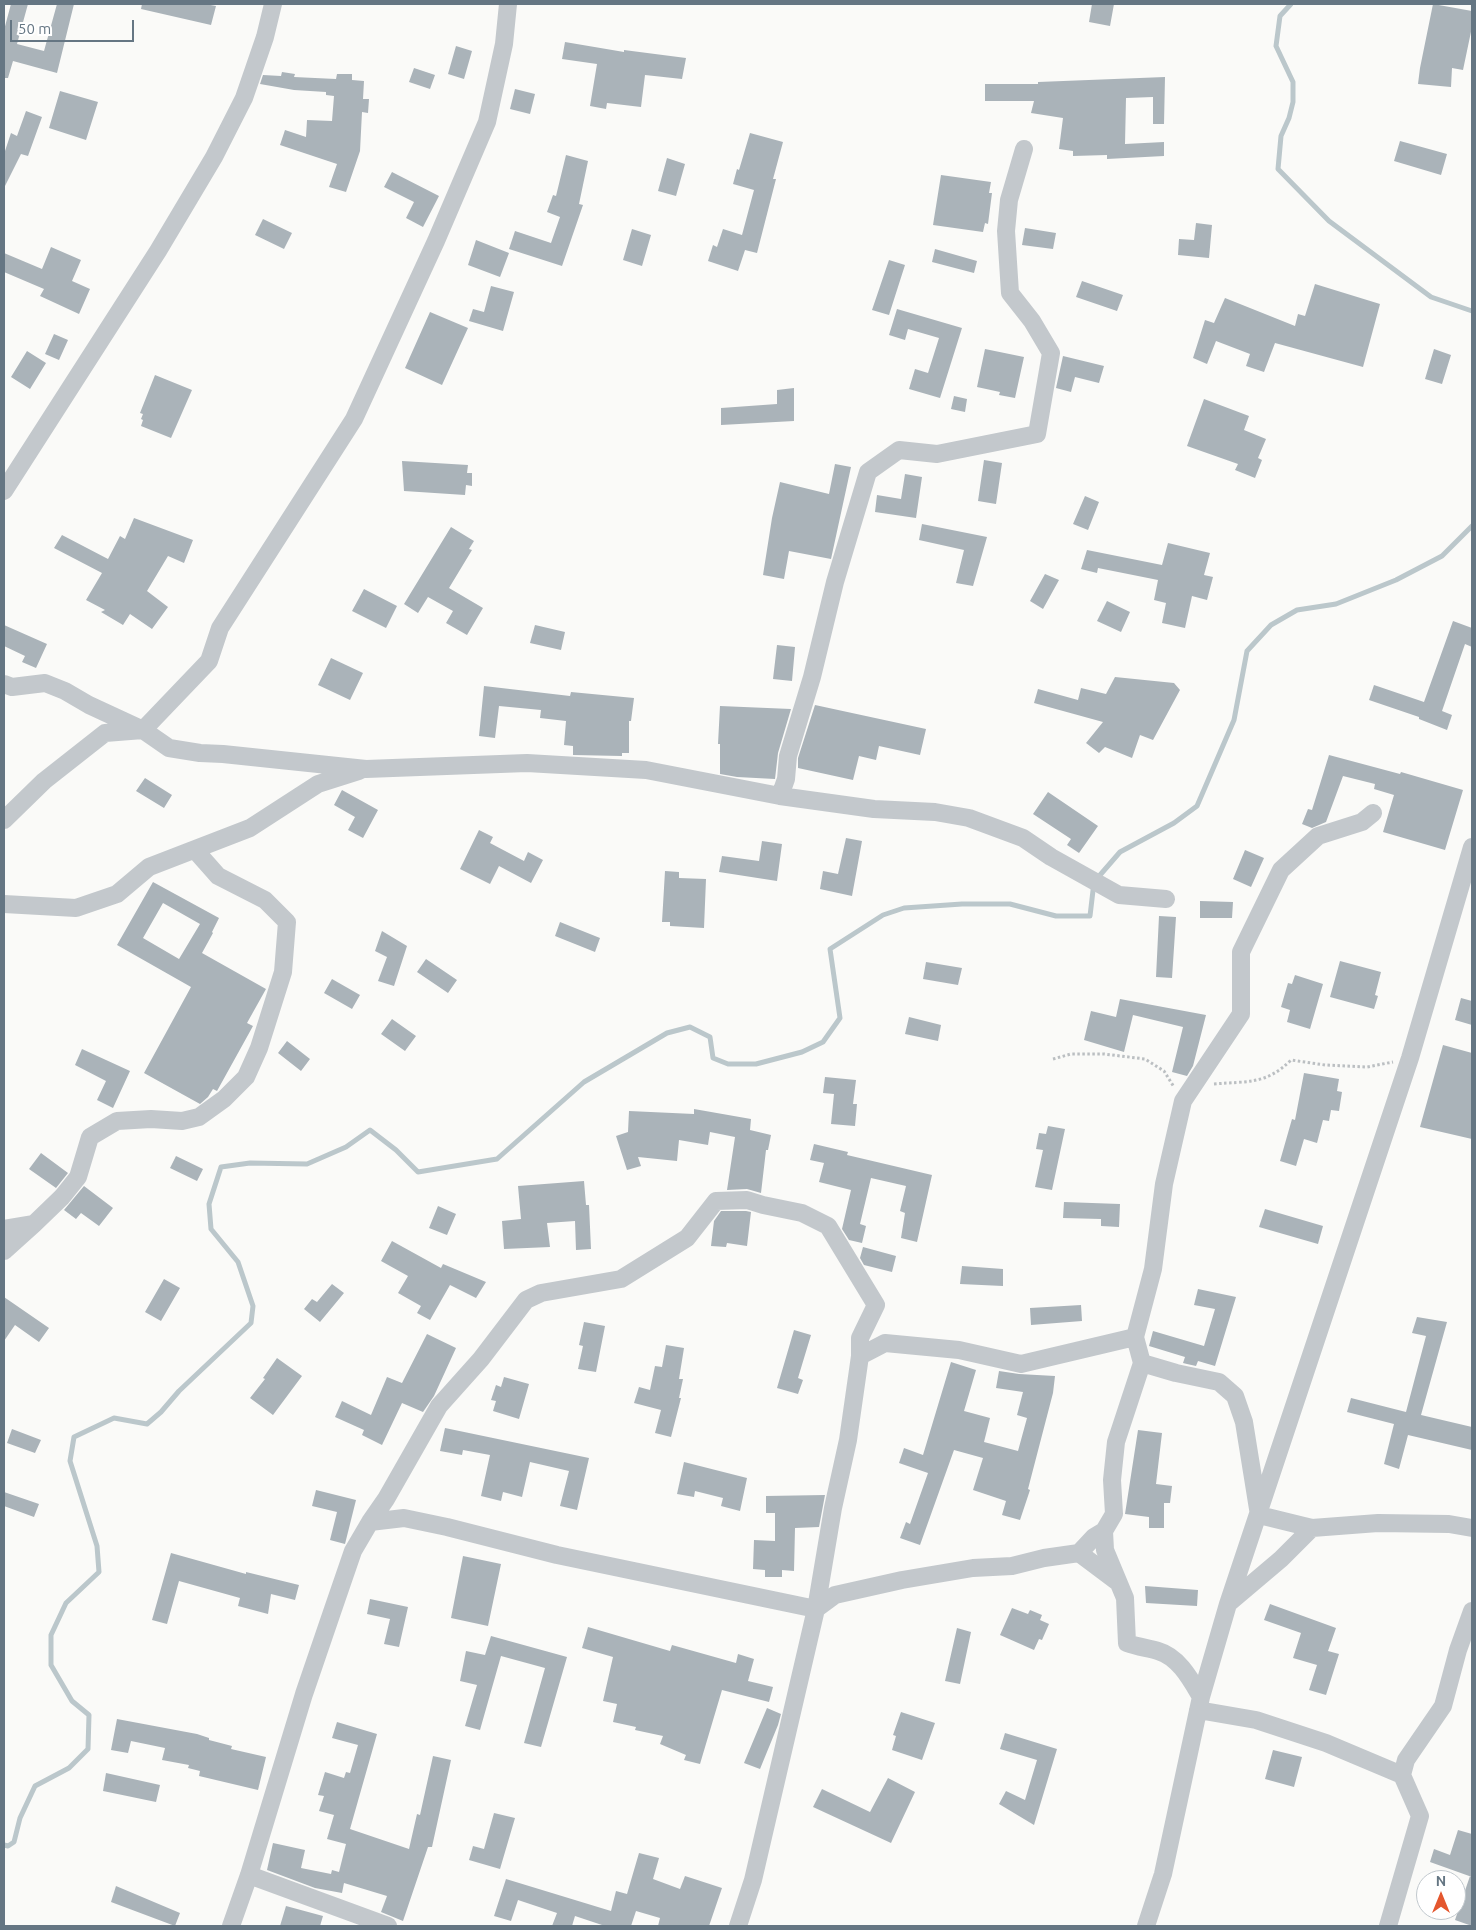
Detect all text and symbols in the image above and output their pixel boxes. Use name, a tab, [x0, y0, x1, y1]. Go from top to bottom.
scale bar	[12, 10, 136, 42]
text: 50 m	[18, 20, 51, 37]
north arrow	[1416, 1870, 1466, 1920]
text: N	[1436, 1873, 1446, 1889]

